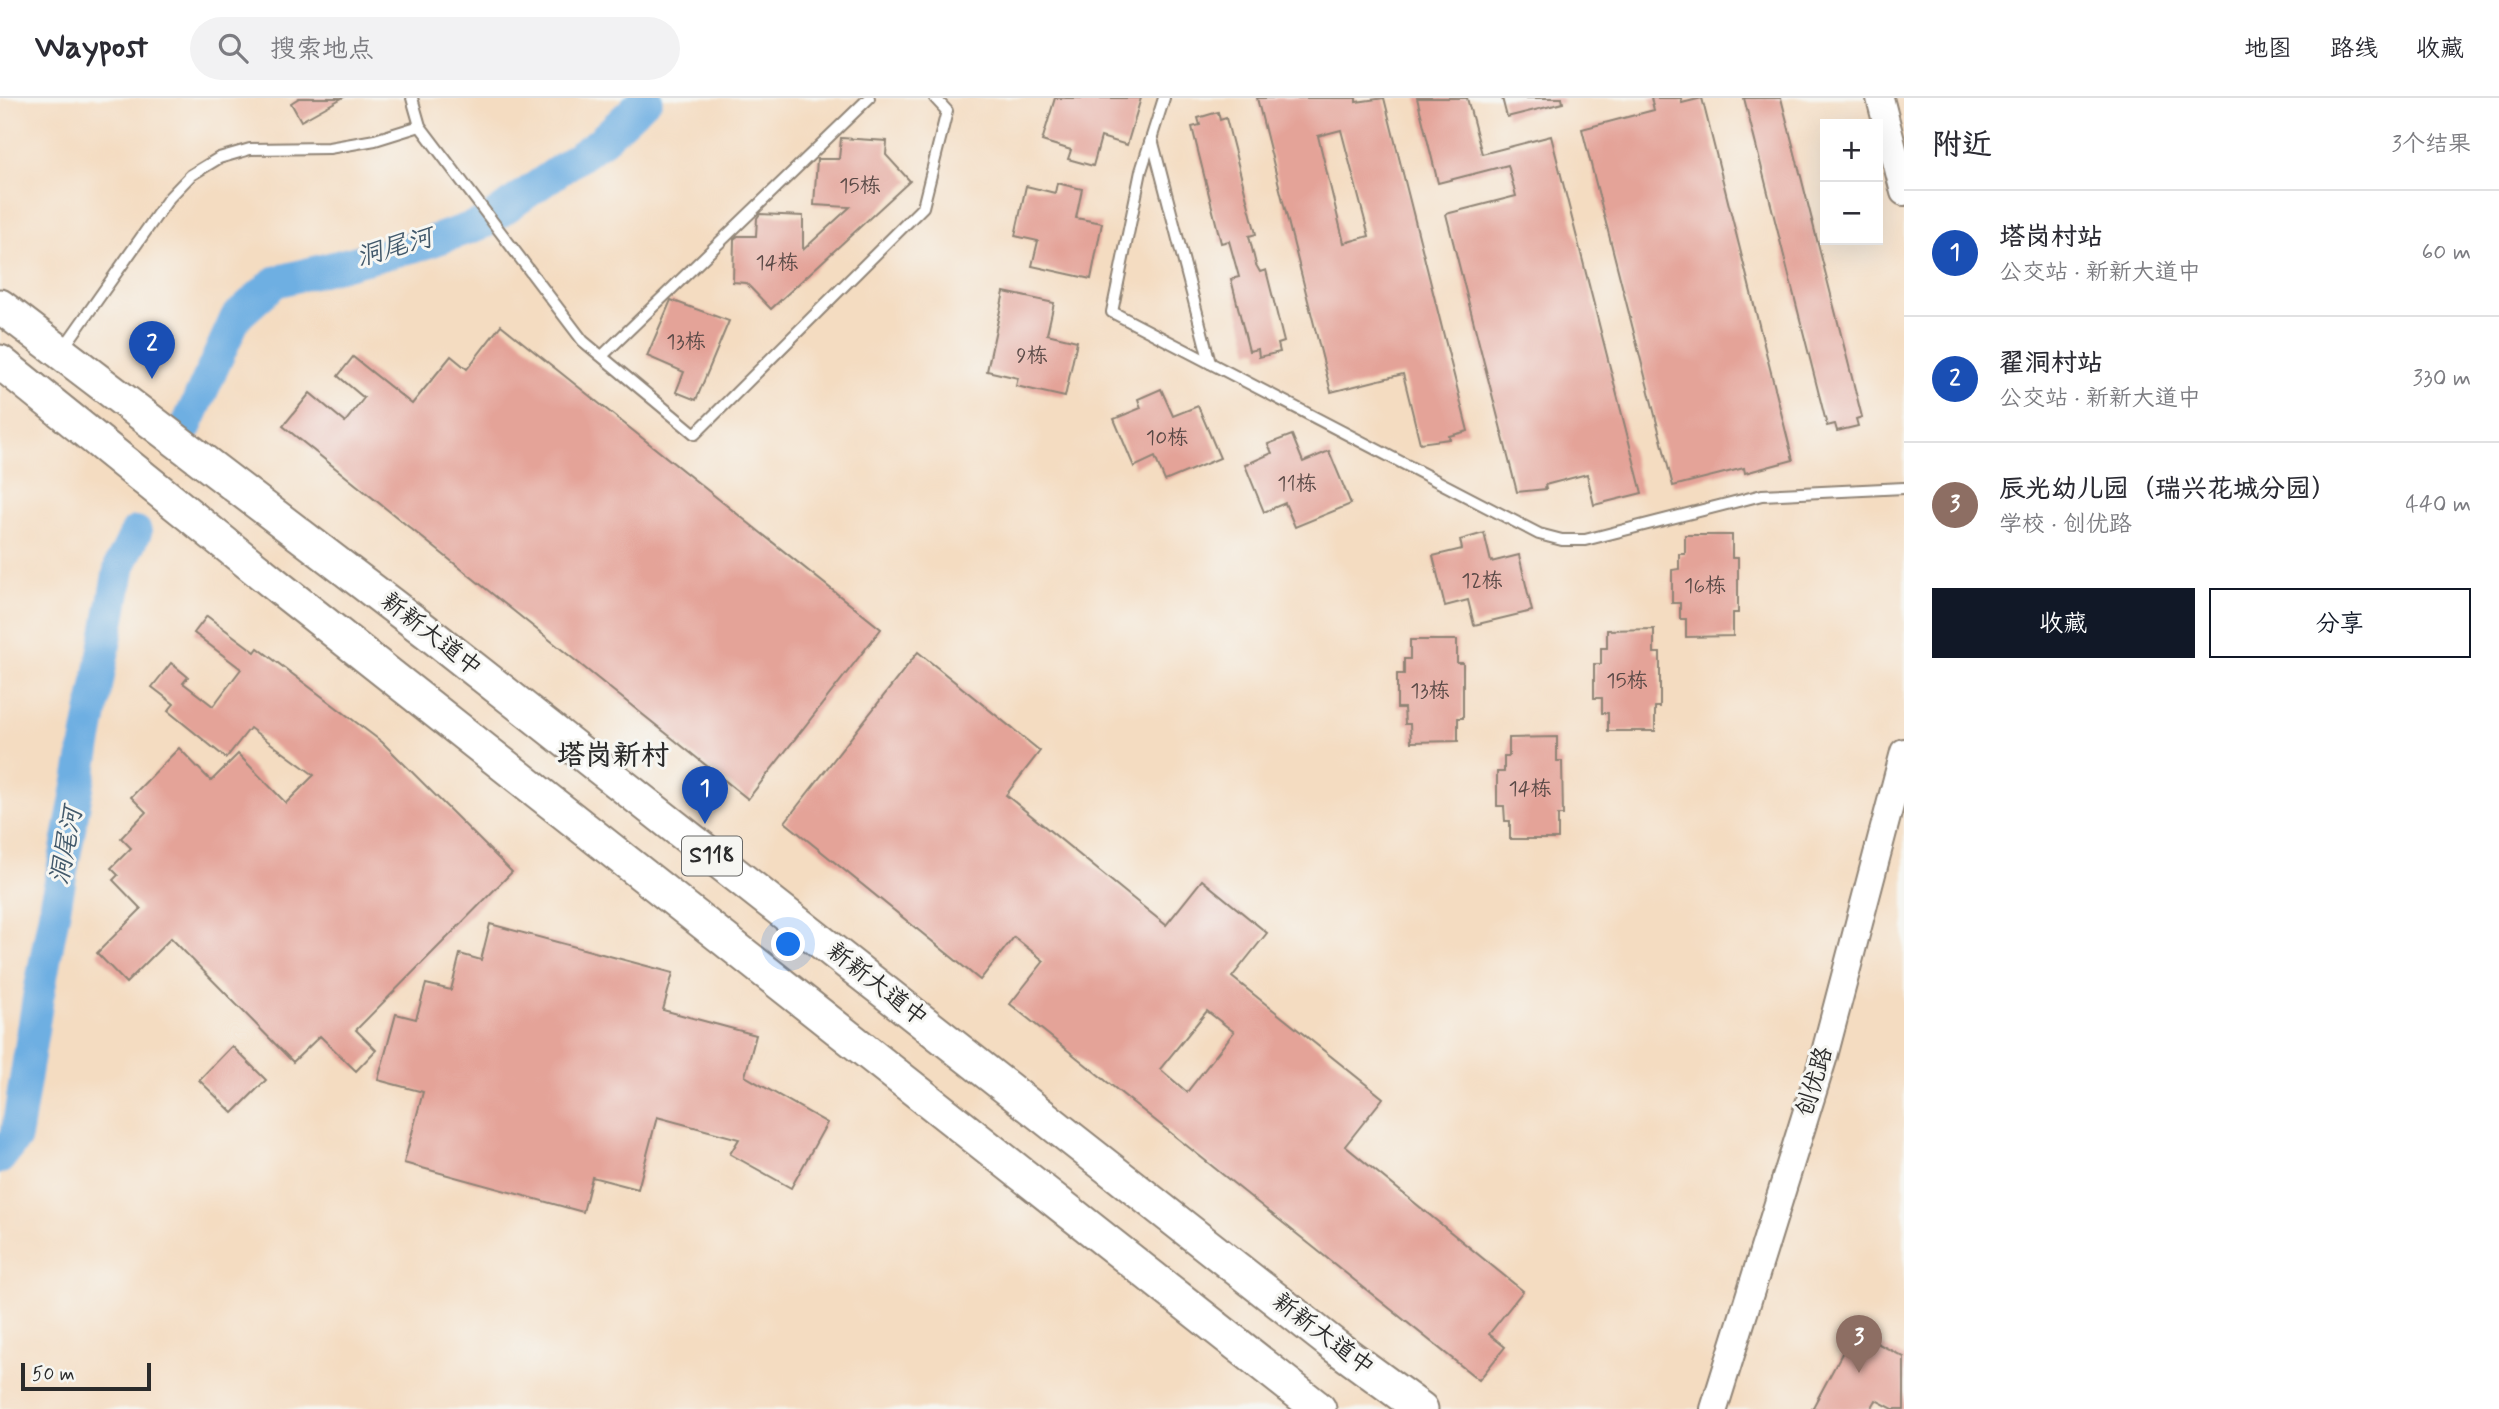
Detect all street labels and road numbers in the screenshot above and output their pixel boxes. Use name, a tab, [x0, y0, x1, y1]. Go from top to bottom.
street label: 新新大道中	[374, 586, 488, 684]
road number: S118	[682, 836, 742, 876]
street label: 新新大道中	[820, 936, 934, 1034]
street label: 创优路	[1790, 1043, 1840, 1121]
street label: 新新大道中	[1266, 1287, 1380, 1383]

